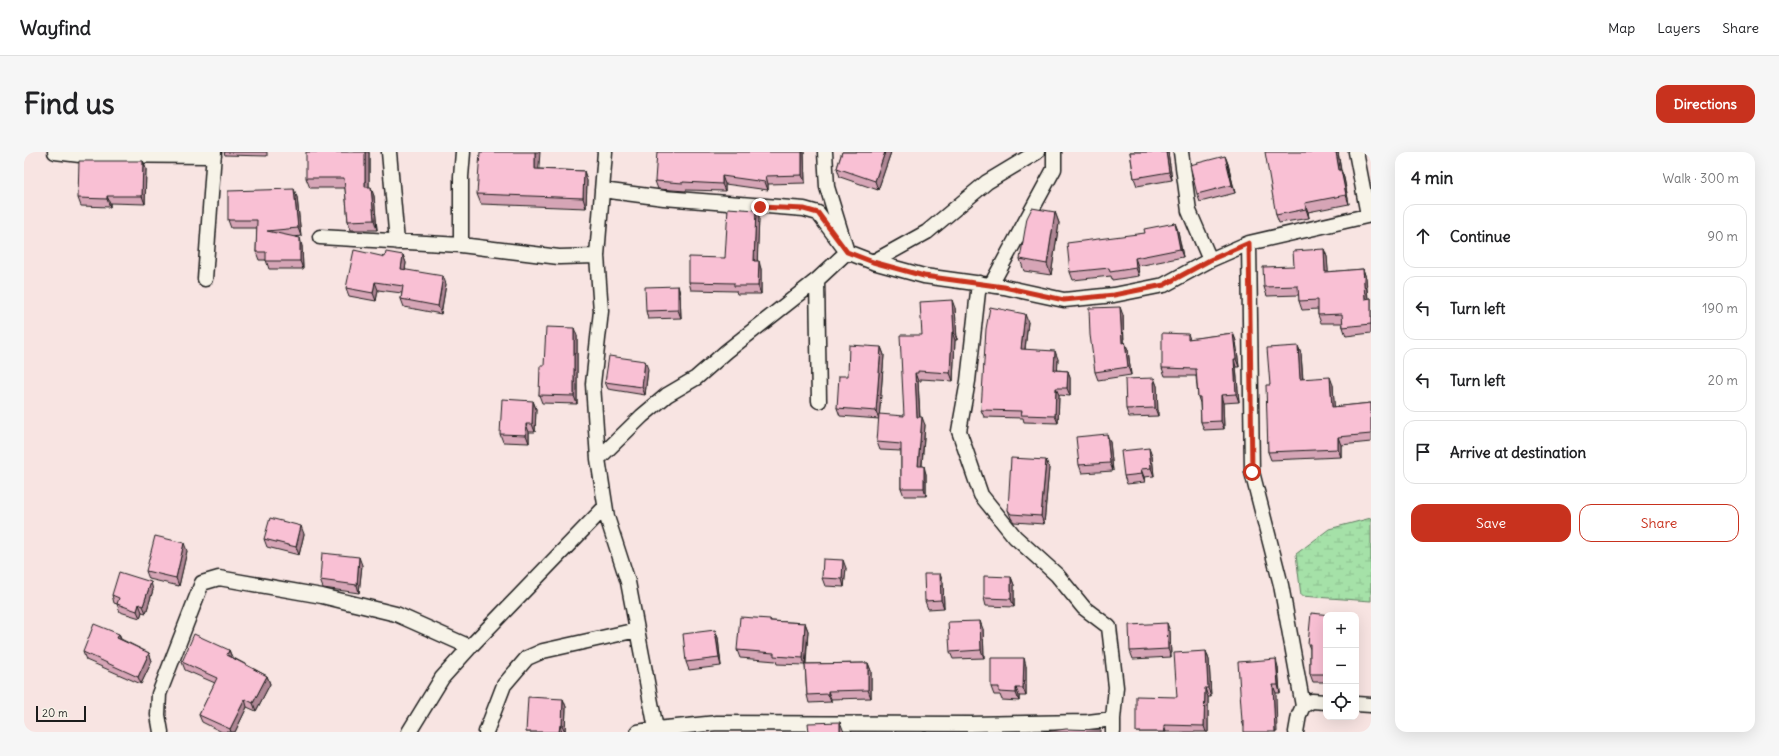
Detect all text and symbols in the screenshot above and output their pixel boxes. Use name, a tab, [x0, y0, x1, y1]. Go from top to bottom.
text: Wayfind	[20, 16, 91, 40]
text: Map	[1608, 19, 1635, 37]
text: Layers	[1657, 19, 1700, 37]
text: Share	[1722, 19, 1759, 37]
button: Directions	[1656, 85, 1755, 123]
text: Find us	[24, 86, 115, 122]
text: 4 min	[1411, 167, 1453, 189]
text: Walk · 300 m	[1663, 170, 1739, 187]
route end	[751, 198, 769, 216]
icon: ahead	[1412, 225, 1434, 247]
text: Continue	[1450, 227, 1511, 246]
text: 90 m	[1707, 228, 1738, 245]
icon: left	[1412, 297, 1434, 319]
text: Turn left	[1450, 299, 1505, 318]
text: 190 m	[1702, 300, 1738, 317]
icon: left	[1412, 369, 1434, 391]
text: Turn left	[1450, 371, 1505, 390]
text: 20 m	[1708, 372, 1738, 389]
icon: arrive	[1412, 441, 1434, 463]
text: Arrive at destination	[1450, 443, 1586, 462]
route start	[1243, 463, 1261, 481]
button: Save	[1411, 504, 1571, 542]
button: Share	[1579, 504, 1739, 542]
map controls	[1323, 612, 1359, 720]
button: +	[1323, 612, 1359, 648]
button: −	[1323, 648, 1359, 684]
button: locate	[1323, 684, 1359, 720]
scale bar	[36, 704, 86, 723]
text: 20 m	[42, 706, 68, 720]

